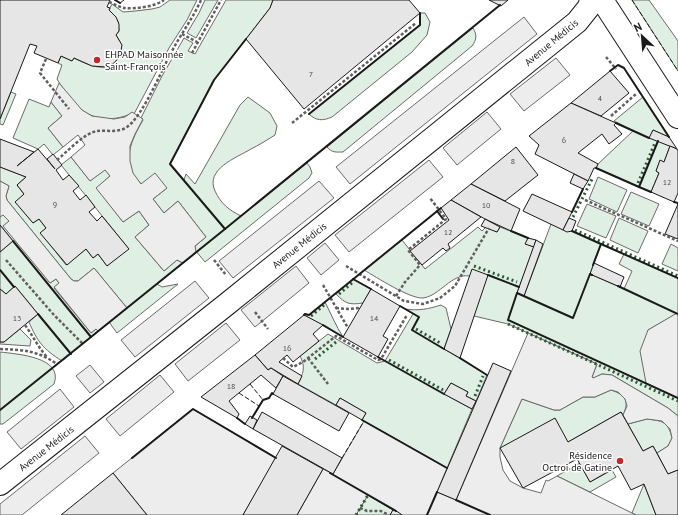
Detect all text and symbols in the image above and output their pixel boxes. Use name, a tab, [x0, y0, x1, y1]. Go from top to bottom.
street label: Avenue Médicis	[522, 16, 581, 69]
north arrow	[622, 16, 662, 56]
text: N	[631, 19, 644, 35]
place label: EHPAD Maisonnée Saint-François	[105, 48, 183, 73]
marker: EHPAD Maisonnée Saint-François	[92, 55, 102, 65]
house number: 7	[309, 69, 313, 79]
house number: 4	[598, 93, 603, 103]
house number: 6	[562, 135, 566, 145]
house number: 8	[511, 156, 515, 166]
house number: 12	[663, 177, 671, 187]
house number: 9	[53, 199, 57, 209]
house number: 10	[482, 200, 491, 210]
street label: Avenue Médicis	[269, 219, 329, 271]
house number: 12	[444, 227, 452, 237]
house number: 13	[13, 313, 21, 323]
house number: 14	[370, 313, 379, 323]
house number: 16	[283, 343, 291, 353]
house number: 18	[227, 381, 235, 391]
street label: Avenue Médicis	[16, 423, 76, 474]
place label: Résidence Octroi de Gatine	[542, 449, 612, 474]
marker: Résidence Octroi de Gatine	[615, 456, 625, 466]

